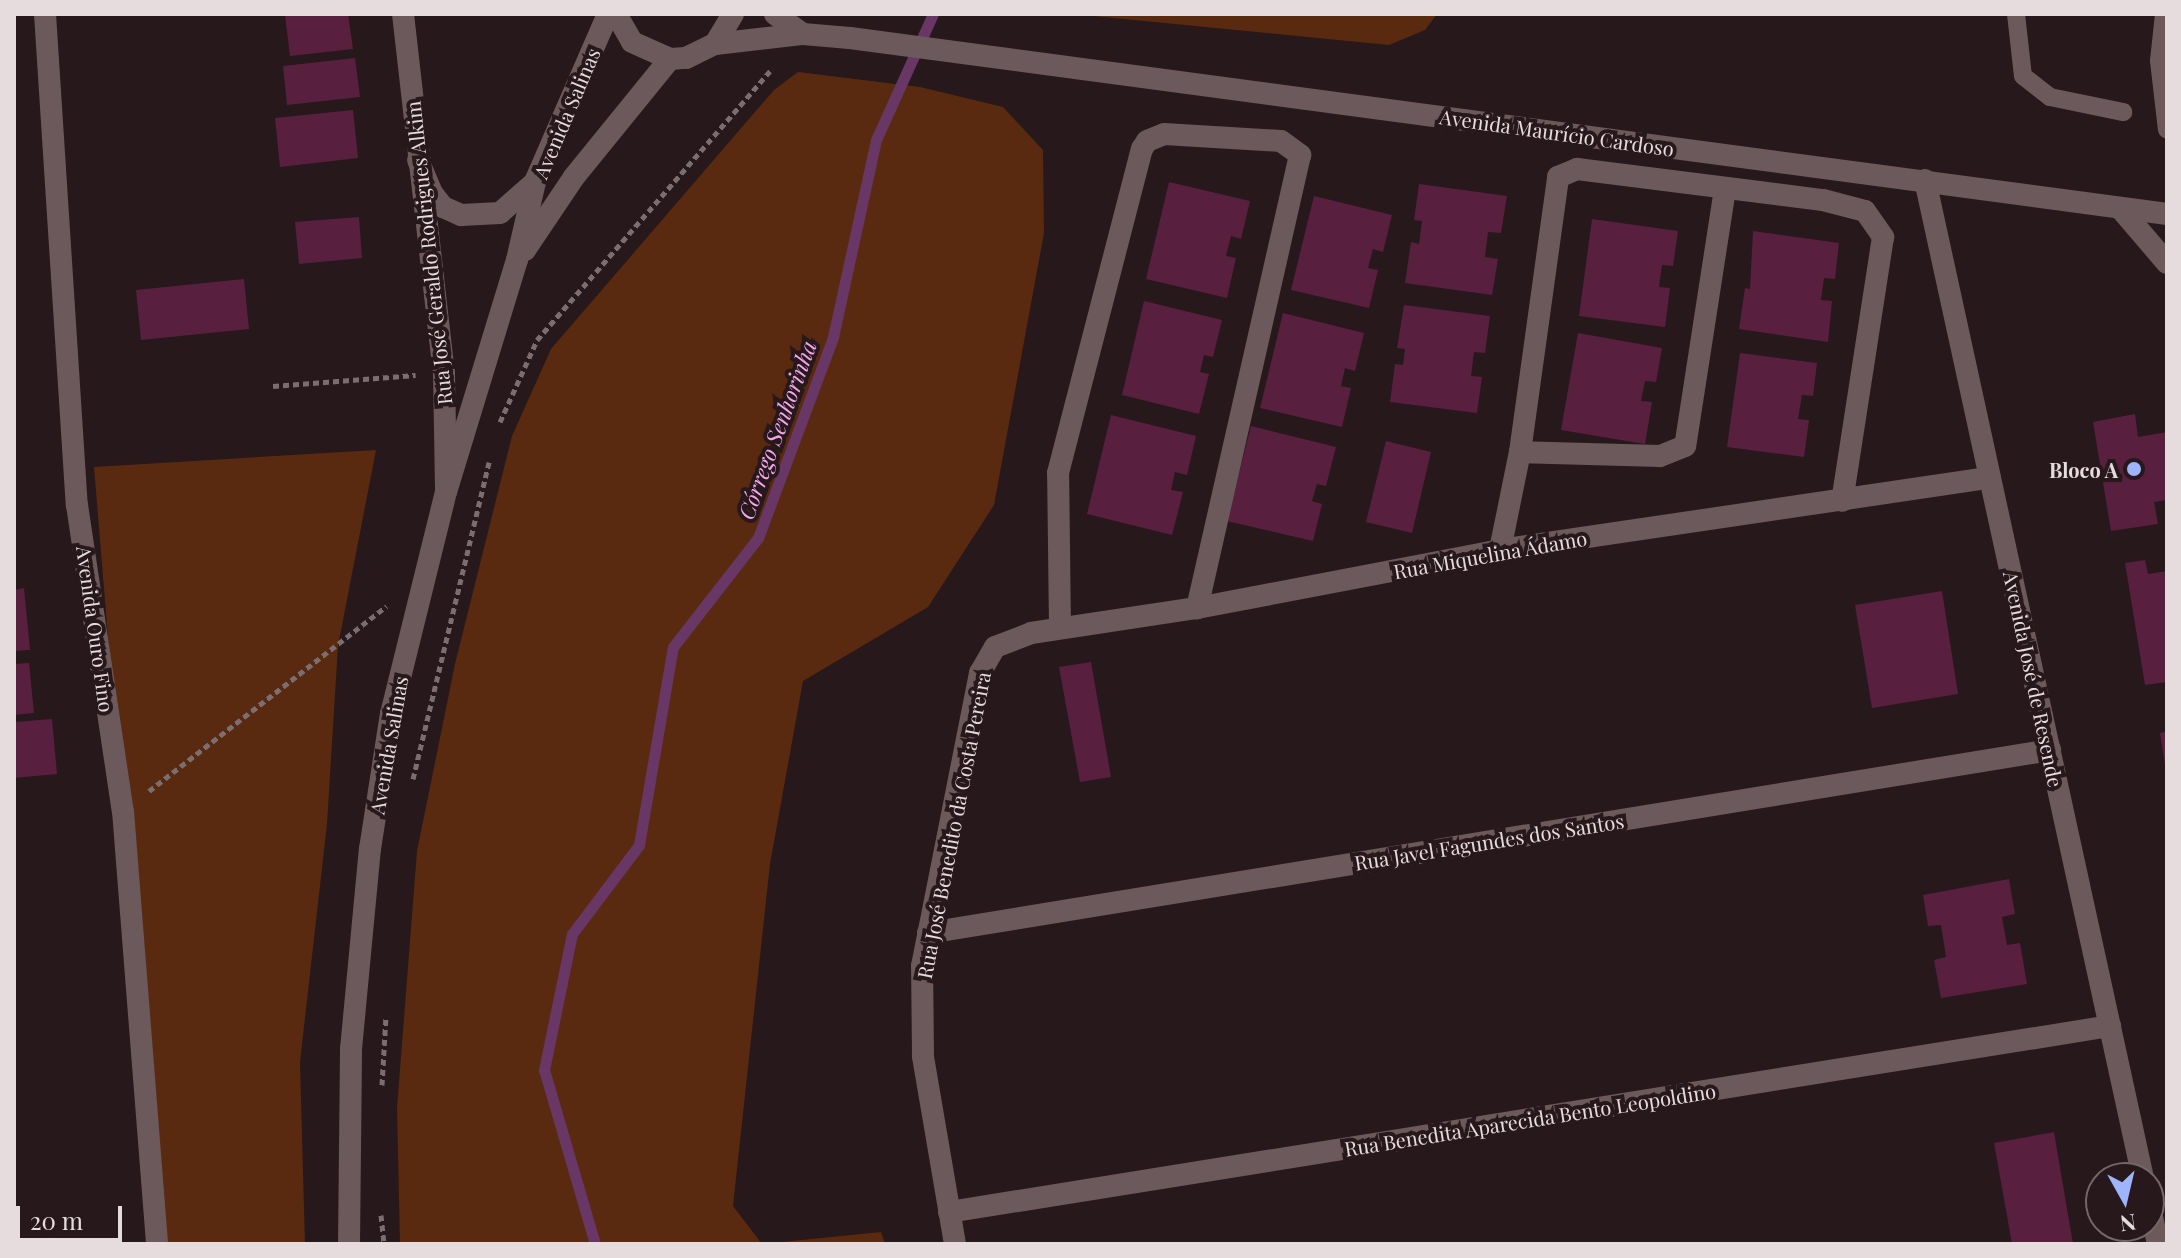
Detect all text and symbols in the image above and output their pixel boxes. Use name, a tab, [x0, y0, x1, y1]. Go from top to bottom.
street label: Avenida Salinas	[528, 44, 604, 182]
street label: Rua José Geraldo Rodrigues Alkim	[400, 99, 456, 407]
street label: Avenida Maurício Cardoso	[1438, 104, 1676, 160]
water label: Córrego Senhorinha	[732, 337, 822, 523]
place label: Bloco A	[2048, 457, 2118, 481]
marker: Bloco A	[2125, 460, 2143, 478]
street label: Rua Miquelina Ádamo	[1391, 525, 1589, 583]
street label: Avenida Ouro Fino	[72, 544, 120, 714]
street label: Avenida José de Resende	[1999, 569, 2069, 789]
street label: Rua José Benedito da Costa Pereira	[911, 669, 995, 981]
street label: Avenida Salinas	[364, 674, 412, 816]
street label: Rua Javel Fagundes dos Santos	[1352, 808, 1626, 874]
street label: Rua Benedita Aparecida Bento Leopoldino	[1342, 1078, 1718, 1160]
north arrow	[2085, 1162, 2165, 1242]
scale bar	[20, 1190, 126, 1240]
text: 20 m	[30, 1204, 83, 1236]
text: N	[2118, 1208, 2138, 1240]

